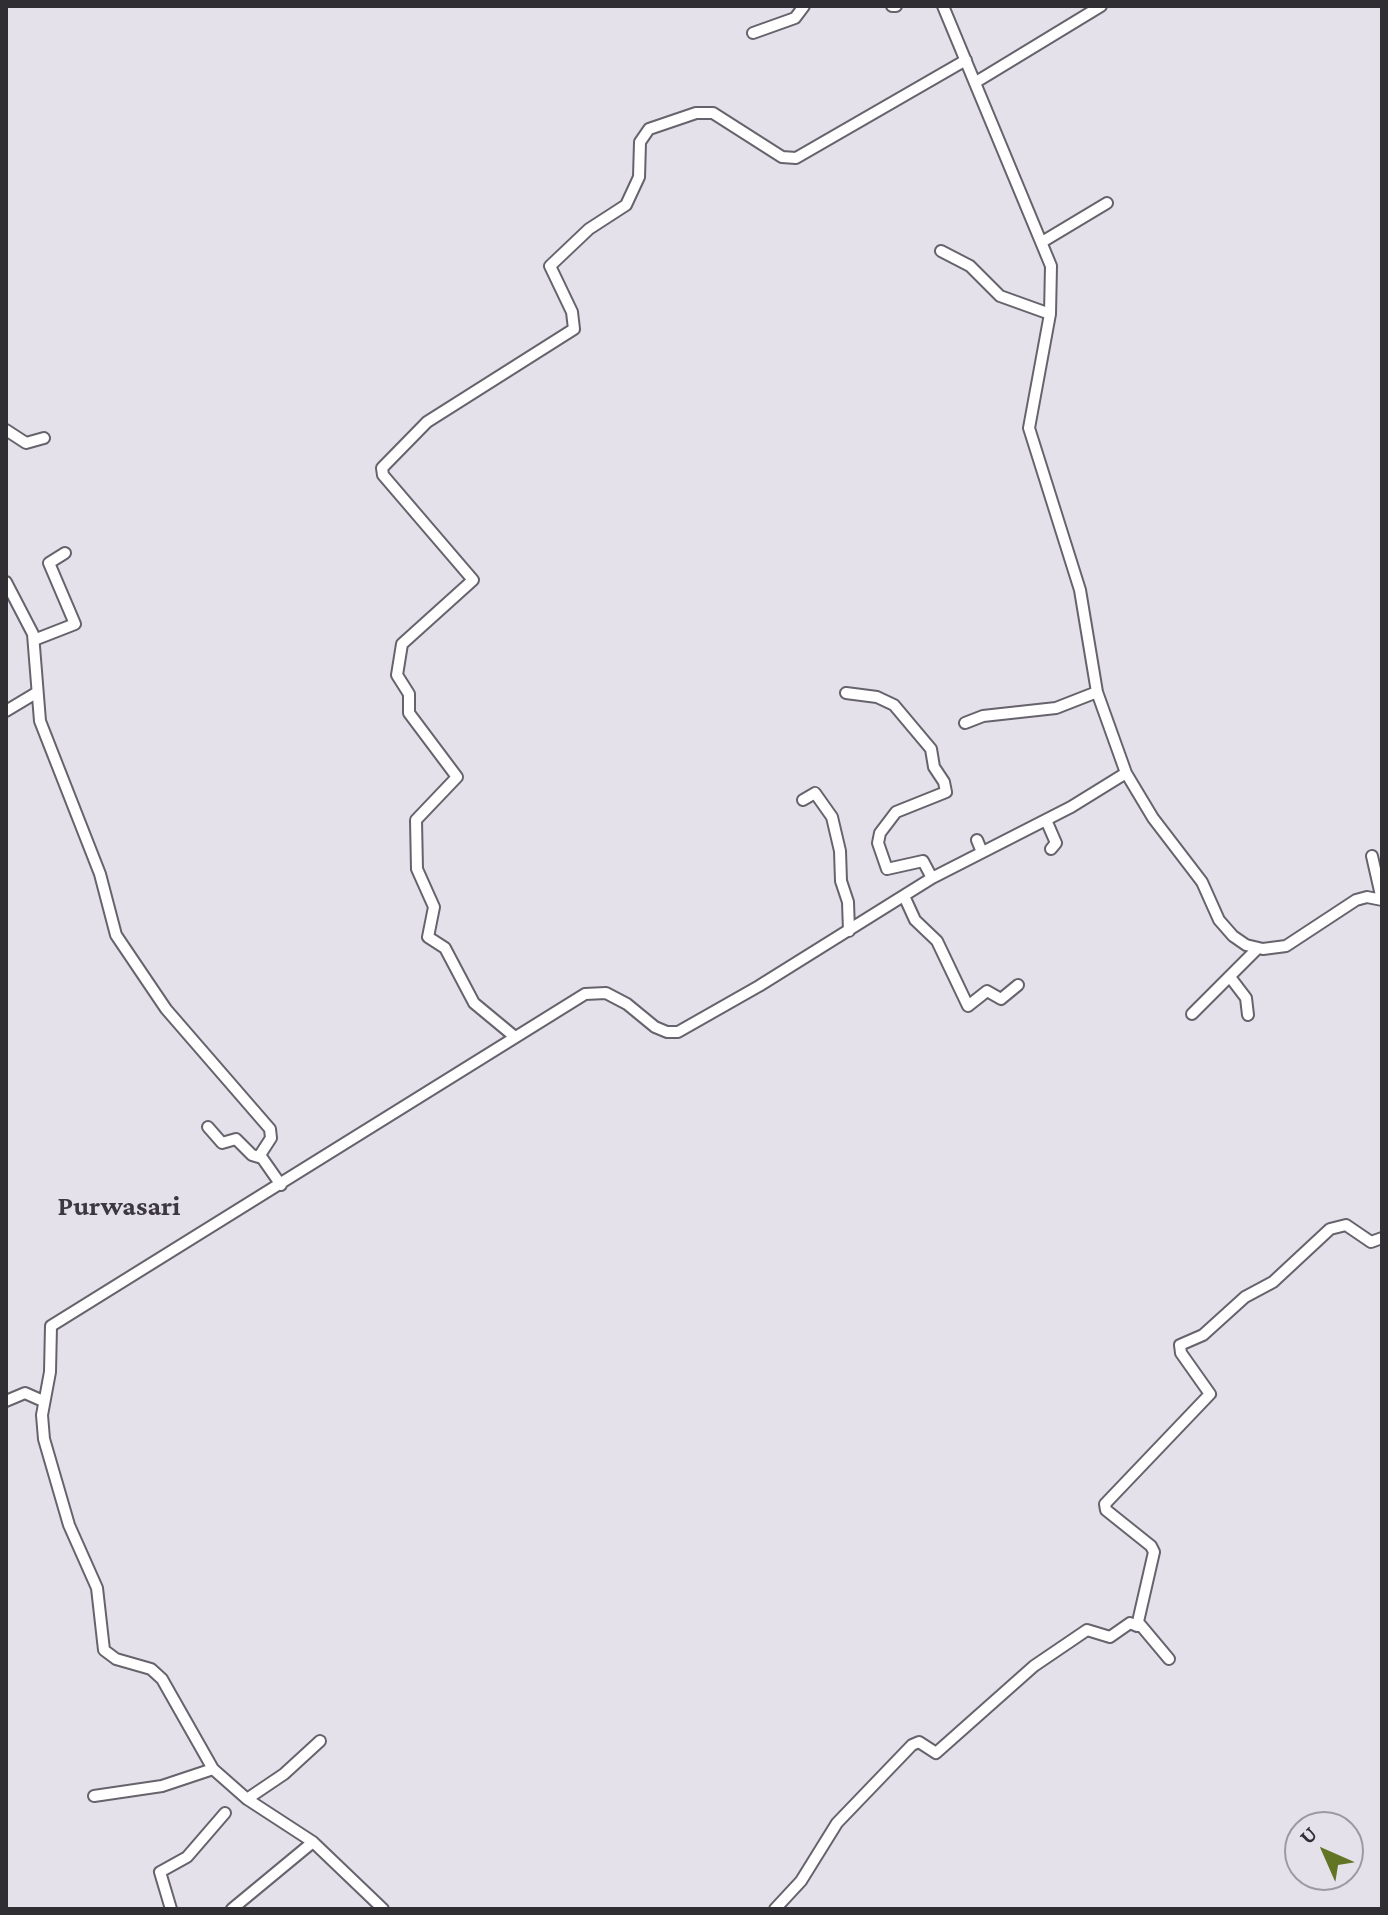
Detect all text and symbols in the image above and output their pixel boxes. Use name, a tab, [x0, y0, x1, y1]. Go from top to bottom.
district label: Purwasari	[58, 1189, 180, 1223]
north arrow	[1284, 1811, 1364, 1891]
text: U	[1294, 1821, 1322, 1849]

